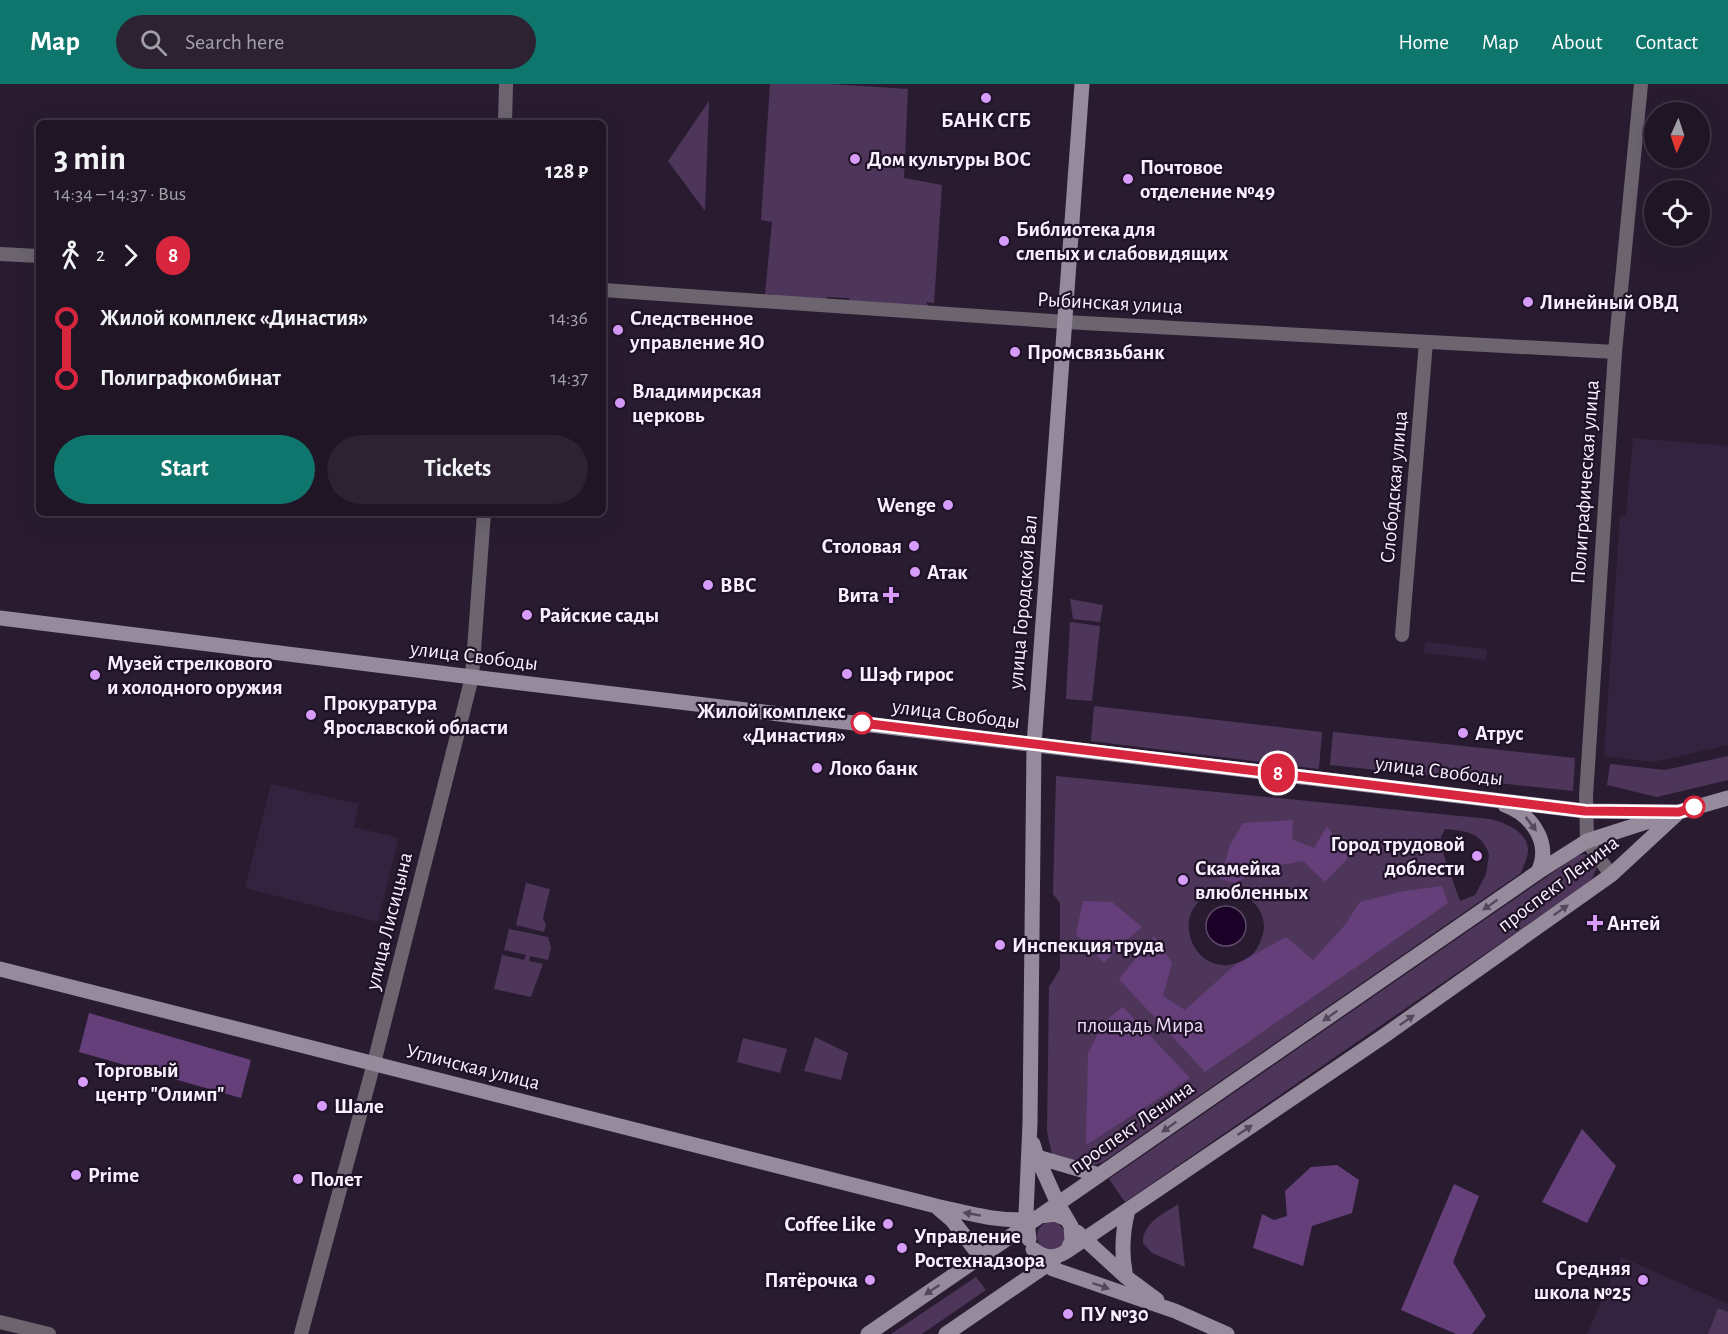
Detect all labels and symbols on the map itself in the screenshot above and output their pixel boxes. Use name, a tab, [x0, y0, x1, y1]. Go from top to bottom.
marker: БАНК СГБ	[979, 91, 993, 105]
north arrow	[1644, 102, 1710, 168]
place label: БАНК СГБ	[941, 110, 1031, 131]
place label: Дом культуры ВОС	[867, 149, 1031, 170]
marker: Дом культуры ВОС	[848, 152, 862, 166]
place label: Почтовое отделение №49	[1140, 157, 1275, 202]
marker: Почтовое отделение №49	[1121, 172, 1135, 186]
place label: Библиотека для слепых и слабовидящих	[1016, 219, 1228, 264]
marker: Библиотека для слепых и слабовидящих	[997, 234, 1011, 248]
street label: Рыбинская улица	[1036, 289, 1184, 317]
place label: Линейный ОВД	[1540, 292, 1679, 313]
marker: Линейный ОВД	[1521, 295, 1535, 309]
place label: Следственное управление ЯО	[629, 308, 765, 353]
marker: Следственное управление ЯО	[611, 323, 625, 337]
place label: Промсвязьбанк	[1027, 342, 1165, 363]
marker: Промсвязьбанк	[1008, 345, 1022, 359]
street label: Полиграфическая улица	[1567, 379, 1603, 585]
place label: Владимирская церковь	[632, 381, 762, 426]
marker: Владимирская церковь	[613, 396, 627, 410]
street label: Слободская улица	[1377, 409, 1411, 564]
place label: Wenge	[877, 495, 936, 516]
marker: Wenge	[941, 498, 955, 512]
street label: улица Городской Вал	[1005, 514, 1041, 691]
place label: Столовая	[821, 536, 902, 557]
marker: Столовая	[907, 539, 921, 553]
place label: Атак	[927, 562, 968, 583]
marker: Атак	[908, 565, 922, 579]
place label: ВВС	[720, 575, 757, 596]
marker: ВВС	[701, 578, 715, 592]
place label: Вита	[837, 585, 879, 606]
marker: Вита	[884, 588, 898, 602]
place label: Райские сады	[539, 605, 659, 626]
marker: Райские сады	[520, 608, 534, 622]
street label: улица Свободы	[408, 638, 539, 674]
place label: Музей стрелкового и холодного оружия	[107, 653, 283, 698]
place label: Шэф гирос	[859, 664, 954, 685]
marker: Шэф гирос	[840, 667, 854, 681]
marker: Музей стрелкового и холодного оружия	[88, 668, 102, 682]
place label: Прокуратура Ярославской области	[323, 693, 508, 738]
street label: улица Свободы	[890, 696, 1021, 732]
place label: Жилой комплекс «Династия»	[697, 701, 846, 746]
marker: Прокуратура Ярославской области	[304, 708, 318, 722]
marker: Жилой комплекс «Династия»	[851, 712, 873, 734]
place label: Атрус	[1475, 723, 1524, 744]
marker: Атрус	[1456, 726, 1470, 740]
street label: улица Свободы	[1373, 753, 1504, 789]
line badge: 8	[1258, 754, 1298, 792]
place label: Локо банк	[829, 758, 918, 779]
marker: Локо банк	[810, 761, 824, 775]
unlabelled marker	[1683, 796, 1705, 818]
one-way arrow	[1525, 816, 1538, 832]
street label: проспект Ленина	[1493, 831, 1623, 936]
place label: Город трудовой доблести	[1330, 834, 1465, 879]
marker: Город трудовой доблести	[1470, 849, 1484, 863]
street label: улица Лисицына	[362, 850, 416, 993]
place label: Скамейка влюбленных	[1195, 858, 1308, 903]
marker: Скамейка влюбленных	[1176, 873, 1190, 887]
one-way arrow	[1483, 899, 1499, 911]
one-way arrow	[1553, 905, 1568, 917]
place label: Антей	[1607, 913, 1661, 934]
marker: Антей	[1588, 916, 1602, 930]
place label: Инспекция труда	[1012, 935, 1164, 956]
marker: Инспекция труда	[993, 938, 1007, 952]
one-way arrow	[1322, 1010, 1338, 1021]
one-way arrow	[1398, 1014, 1414, 1026]
park label: площадь Мира	[1077, 1015, 1204, 1036]
street label: Угличская улица	[404, 1040, 543, 1094]
place label: Торговый центр "Олимп"	[95, 1060, 225, 1105]
marker: Торговый центр "Олимп"	[76, 1075, 90, 1089]
street label: проспект Ленина	[1066, 1076, 1198, 1177]
place label: Шале	[334, 1096, 384, 1117]
marker: Шале	[315, 1099, 329, 1113]
one-way arrow	[1161, 1121, 1178, 1132]
one-way arrow	[1237, 1124, 1253, 1136]
place label: Prime	[88, 1165, 139, 1186]
marker: Prime	[69, 1168, 83, 1182]
place label: Полет	[310, 1169, 363, 1190]
marker: Полет	[291, 1172, 305, 1186]
one-way arrow	[963, 1209, 982, 1218]
place label: Coffee Like	[785, 1214, 876, 1235]
marker: Coffee Like	[881, 1217, 895, 1231]
place label: Управление Ростехнадзора	[914, 1226, 1045, 1271]
marker: Управление Ростехнадзора	[895, 1241, 909, 1255]
place label: Средняя школа №25	[1534, 1258, 1631, 1303]
place label: Пятёрочка	[764, 1270, 858, 1291]
marker: Пятёрочка	[863, 1273, 877, 1287]
marker: Средняя школа №25	[1636, 1273, 1650, 1287]
one-way arrow	[1092, 1281, 1110, 1291]
one-way arrow	[925, 1284, 941, 1296]
place label: ПУ №30	[1080, 1304, 1149, 1325]
marker: ПУ №30	[1061, 1307, 1075, 1321]

